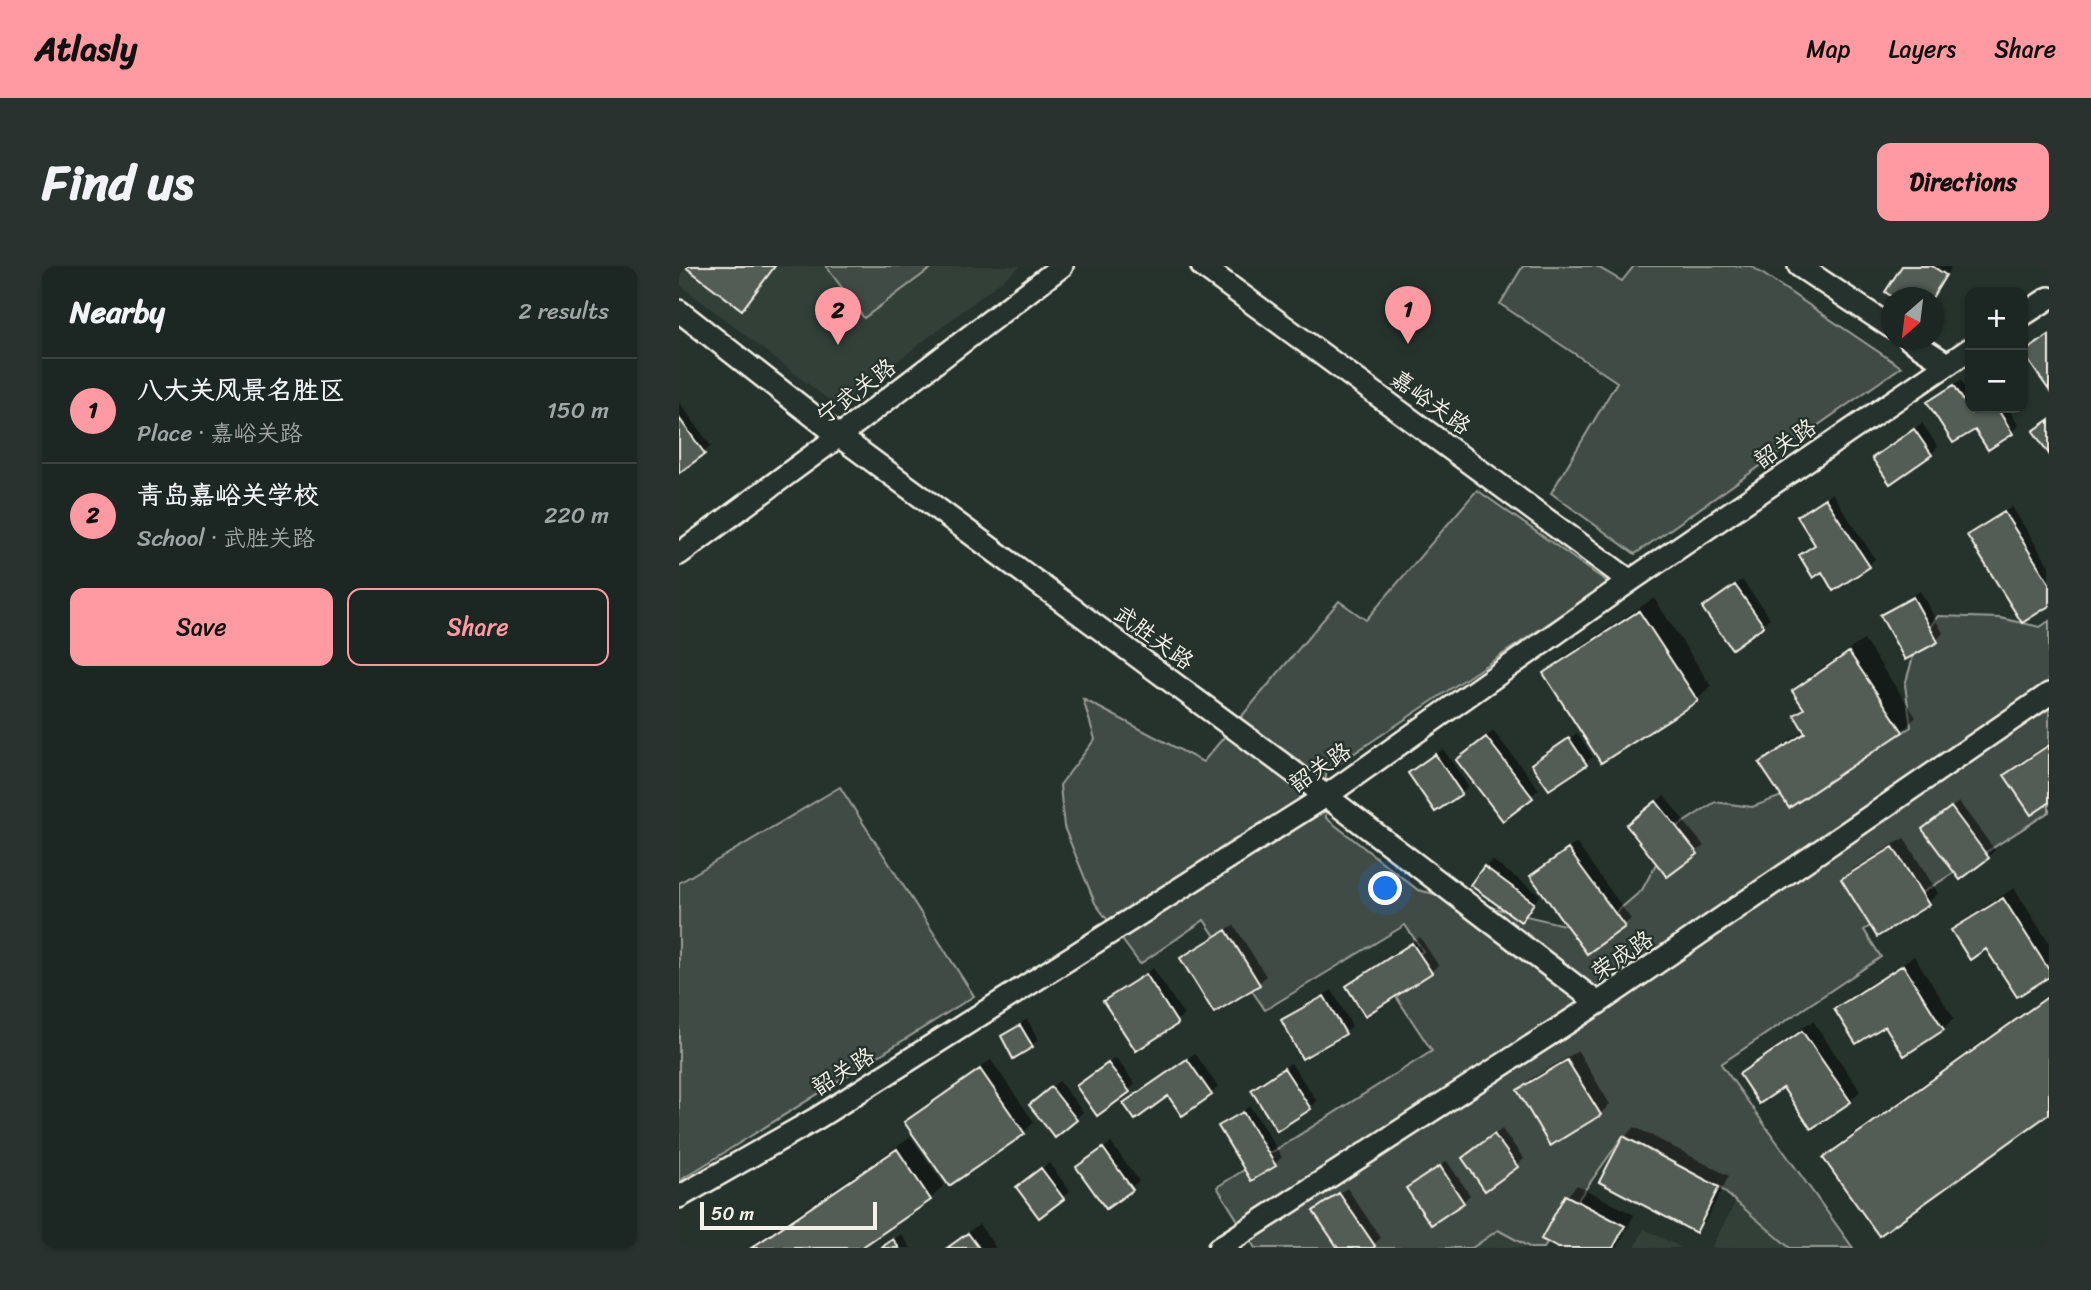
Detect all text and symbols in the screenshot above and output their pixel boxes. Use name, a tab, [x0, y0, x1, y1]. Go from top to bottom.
text: Atlasly	[35, 20, 137, 78]
text: Map	[1806, 28, 1851, 70]
text: Layers	[1889, 28, 1956, 70]
text: Share	[1994, 28, 2056, 70]
text: Find us	[42, 139, 194, 226]
button: Directions	[1877, 143, 2049, 221]
text: Nearby	[70, 285, 165, 339]
pin: 1	[1385, 286, 1431, 344]
pin: 2	[815, 287, 861, 345]
north arrow	[1881, 287, 1944, 350]
map controls	[1965, 287, 2028, 413]
button: +	[1965, 287, 2028, 350]
text: 2 results	[518, 291, 609, 332]
street label: 宁武关路	[807, 347, 905, 435]
button: −	[1965, 350, 2028, 413]
street label: 嘉峪关路	[1381, 359, 1480, 446]
text: 八大关风景名胜区	[137, 367, 345, 413]
text: 1	[88, 390, 98, 431]
text: 150 m	[547, 390, 609, 431]
street label: 韶关路	[1745, 407, 1825, 480]
text: Place · 嘉峪关路	[137, 413, 303, 454]
text: 青岛嘉峪关学校	[137, 472, 319, 518]
text: 2	[86, 495, 100, 536]
text: 220 m	[544, 495, 609, 536]
text: School · 武胜关路	[137, 518, 315, 559]
button: Save	[70, 588, 333, 666]
button: Share	[347, 588, 609, 666]
street label: 武胜关路	[1104, 594, 1203, 681]
street label: 韶关路	[1280, 731, 1360, 804]
your location	[1368, 871, 1402, 905]
street label: 荣成路	[1582, 919, 1662, 992]
street label: 韶关路	[803, 1036, 883, 1107]
text: 50 m	[711, 1197, 754, 1230]
scale bar	[700, 1199, 877, 1231]

